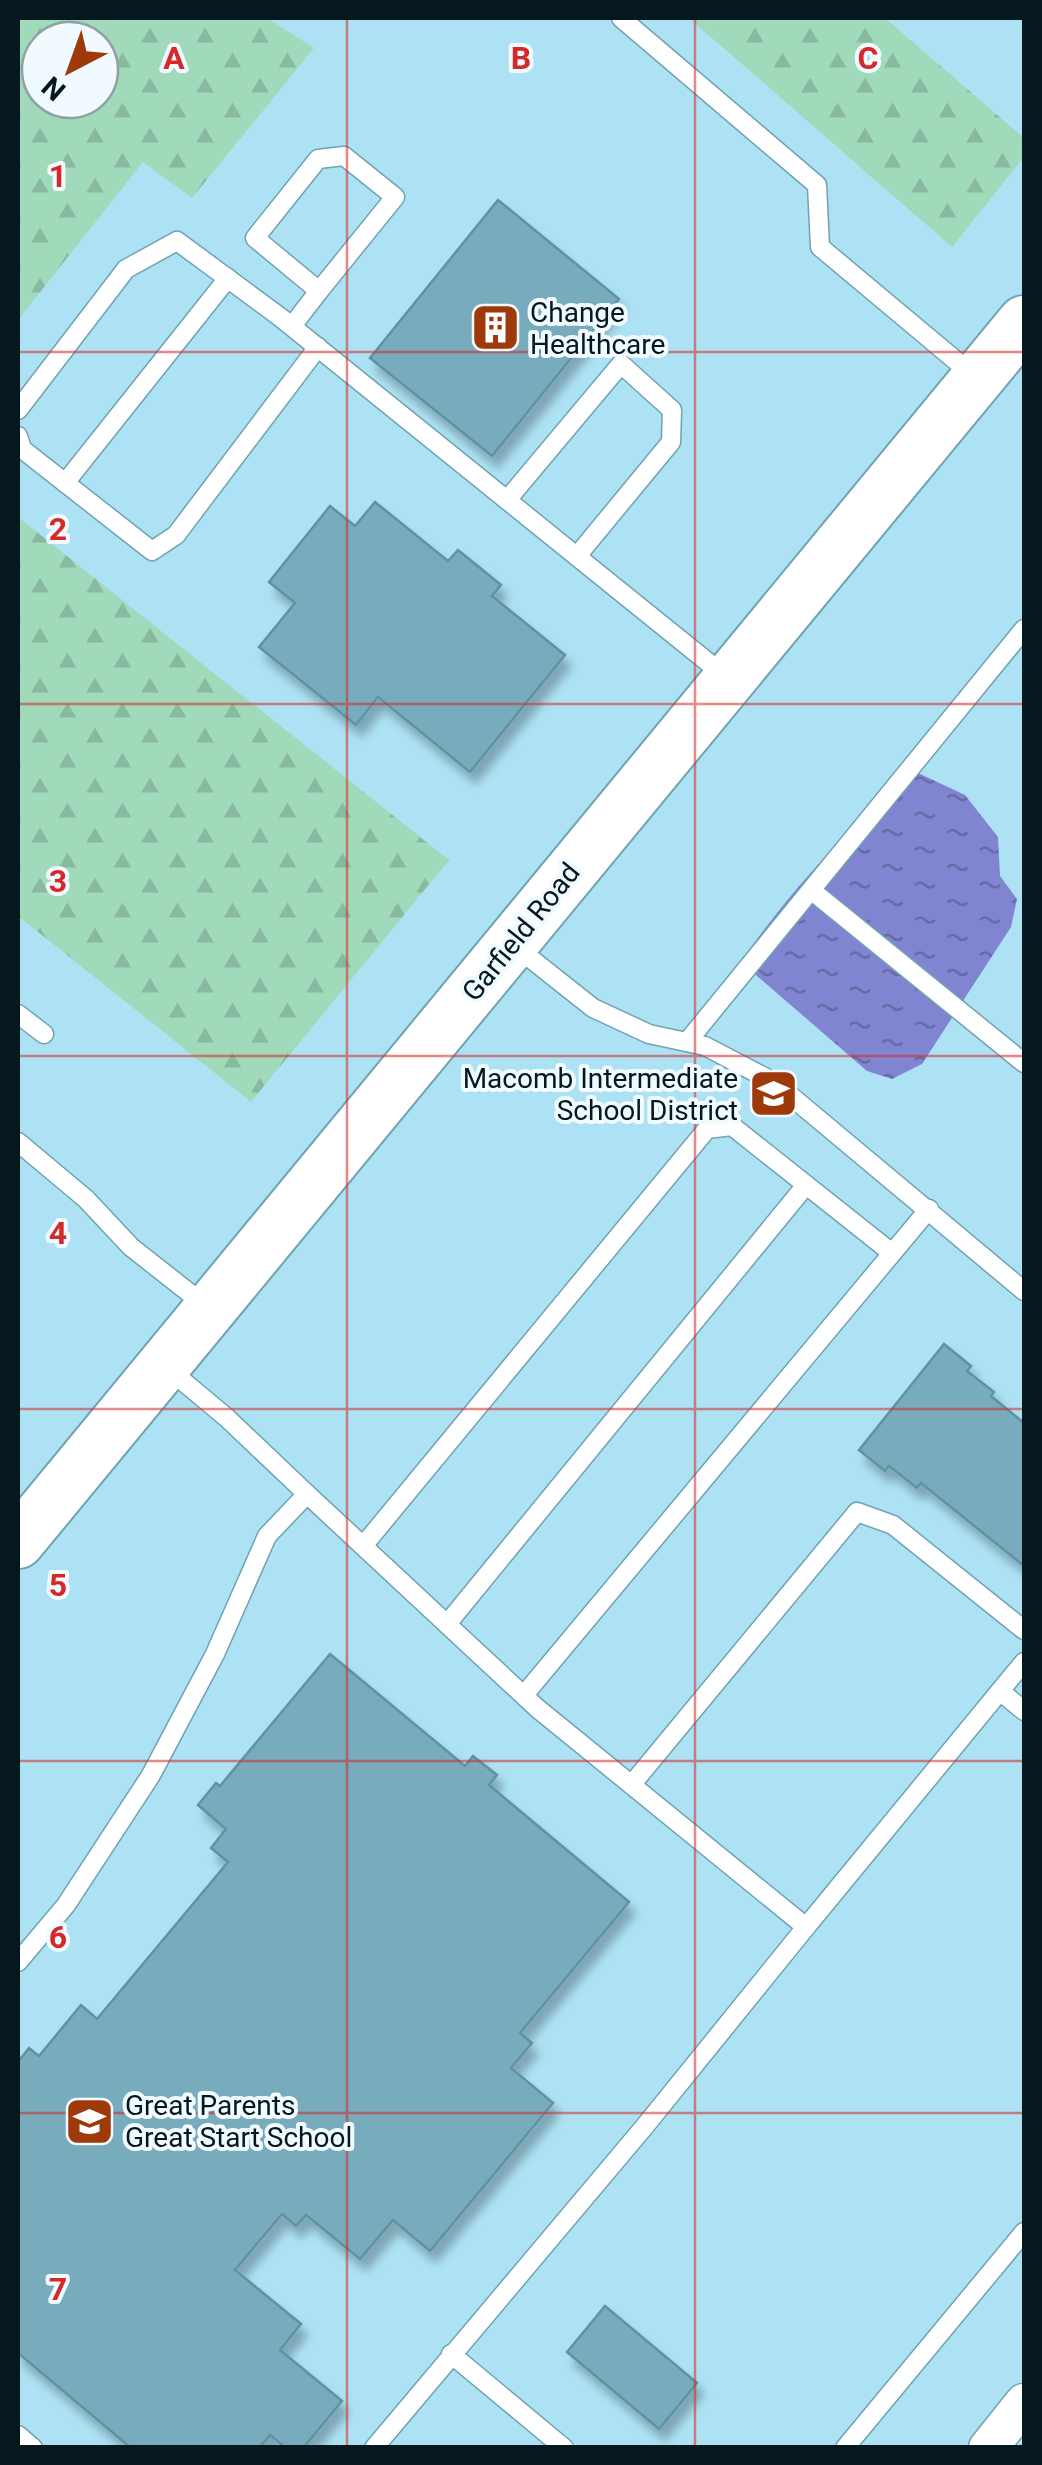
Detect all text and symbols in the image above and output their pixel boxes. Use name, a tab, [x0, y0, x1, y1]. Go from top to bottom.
north arrow	[20, 20, 120, 120]
text: A	[163, 39, 185, 77]
text: B	[511, 39, 531, 77]
text: C	[858, 39, 878, 77]
text: N	[36, 70, 72, 107]
text: 1	[49, 157, 67, 195]
place label: Change Healthcare	[530, 296, 665, 361]
building icon: Change Healthcare	[469, 302, 521, 354]
text: 2	[49, 510, 67, 548]
street label: Garfield Road	[455, 856, 587, 1008]
text: 3	[49, 862, 67, 900]
place label: Macomb Intermediate School District	[463, 1062, 738, 1127]
school or university icon: Macomb Intermediate School District	[747, 1068, 799, 1120]
text: 4	[49, 1214, 67, 1252]
text: 5	[49, 1566, 67, 1604]
text: 6	[49, 1918, 67, 1956]
place label: Great Parents Great Start School	[125, 2089, 352, 2154]
school or university icon: Great Parents Great Start School	[64, 2095, 116, 2147]
text: 7	[49, 2270, 67, 2308]

